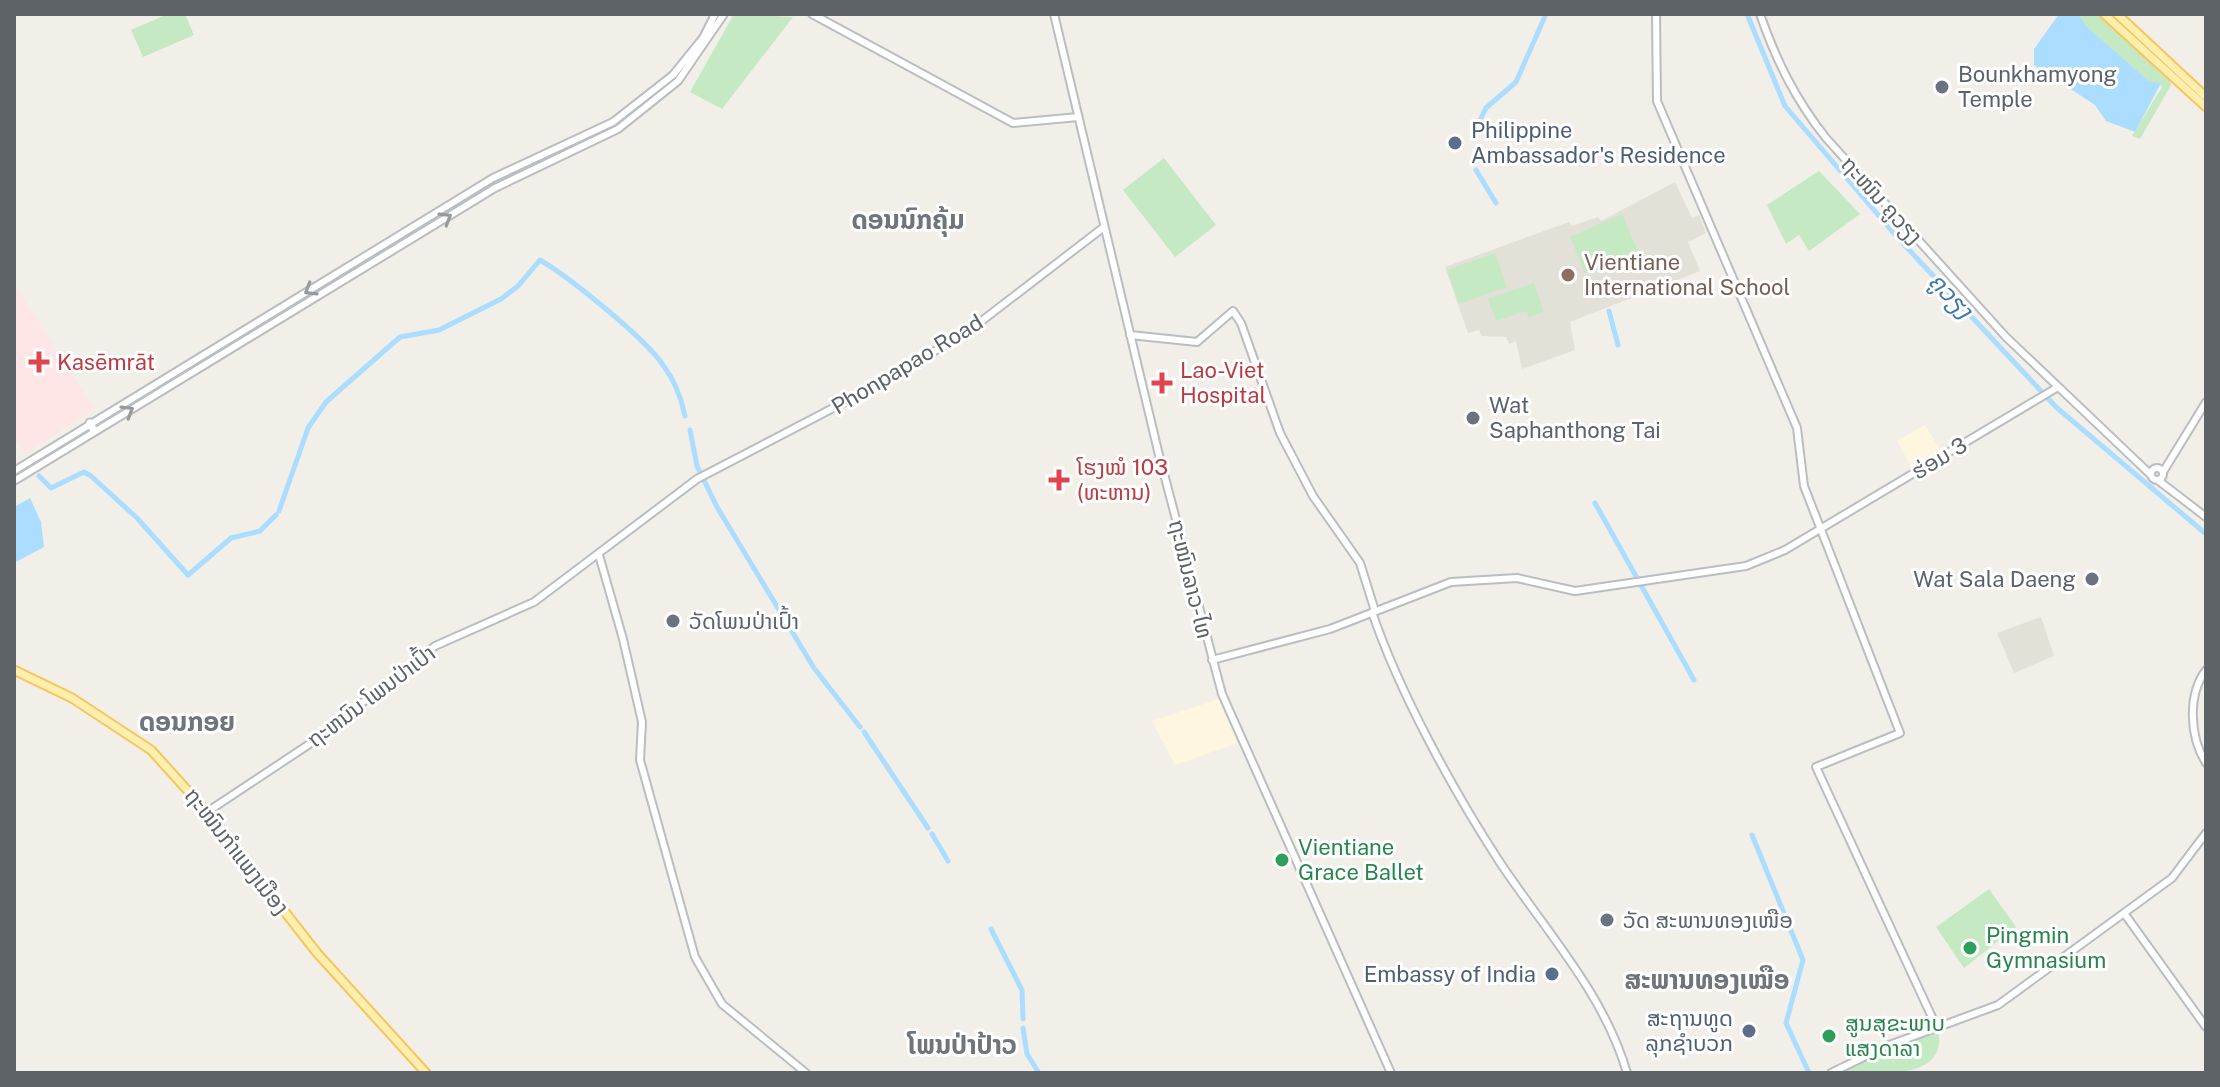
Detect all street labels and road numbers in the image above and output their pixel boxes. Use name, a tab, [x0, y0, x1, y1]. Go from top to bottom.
street label: ຖະໜົນ ຄູວຽງ	[1834, 151, 1928, 251]
street label: Phonpapao Road	[827, 309, 987, 419]
street label: ຮ່ອມ 3	[1907, 431, 1971, 485]
street label: ຖະໜົນລາວ-ໄທ	[1164, 517, 1218, 641]
street label: ຖະຫນົນ ໂພນປ່າເປົ້າ	[300, 637, 440, 753]
street label: ຖະໜົນກຳແພງເມືອງ	[179, 782, 295, 920]

